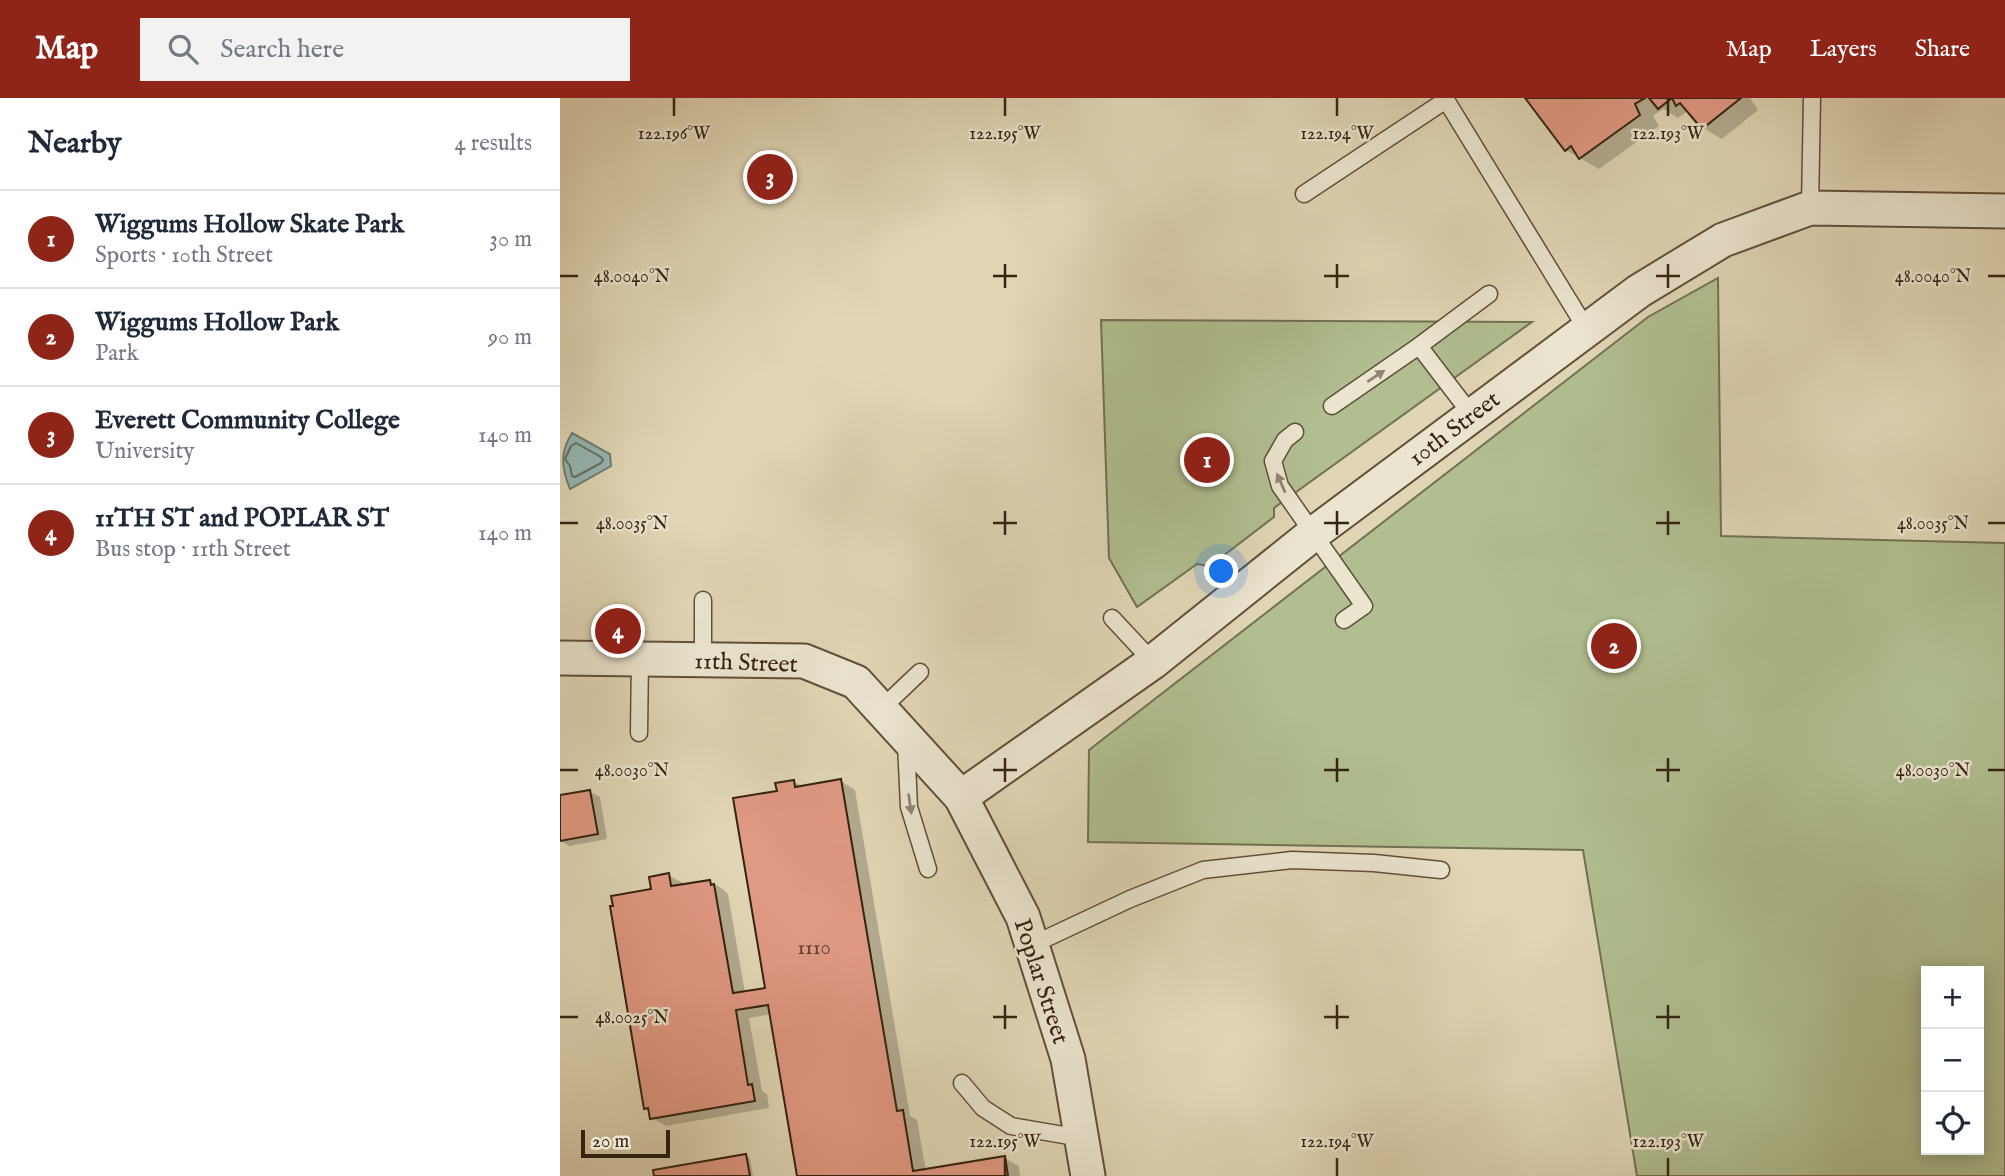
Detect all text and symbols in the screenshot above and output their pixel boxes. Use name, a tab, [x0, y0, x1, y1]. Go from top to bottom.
search box	[140, 18, 630, 81]
text: Map	[35, 28, 98, 70]
icon: search	[164, 30, 202, 68]
text: Search here	[220, 33, 344, 66]
text: Map	[1726, 34, 1772, 65]
text: Layers	[1810, 34, 1877, 65]
text: Share	[1915, 34, 1970, 65]
text: 122.196°W	[638, 123, 711, 146]
text: 122.195°W	[969, 123, 1042, 146]
text: 122.194°W	[1300, 123, 1375, 146]
text: 122.193°W	[1632, 123, 1705, 146]
text: Nearby	[28, 125, 121, 163]
text: 4 results	[454, 129, 532, 158]
pin: 3	[747, 151, 793, 203]
text: Wiggums Hollow Skate Park	[95, 208, 404, 241]
text: 1	[47, 225, 55, 254]
text: 30 m	[489, 225, 532, 254]
text: Sports · 10th Street	[95, 241, 273, 270]
text: 48.0040°N	[594, 266, 671, 289]
text: 48.0040°N	[1895, 266, 1972, 289]
text: Wiggums Hollow Park	[95, 306, 339, 339]
text: 2	[46, 323, 56, 352]
text: 90 m	[488, 323, 532, 352]
text: Park	[95, 339, 139, 368]
one-way arrow	[1366, 370, 1385, 383]
street label: 10th Street	[1403, 385, 1507, 474]
text: Everett Community College	[95, 404, 400, 437]
text: 3	[47, 421, 55, 450]
text: 140 m	[478, 421, 532, 450]
pin: 1	[1184, 434, 1230, 486]
text: University	[95, 437, 195, 466]
one-way arrow	[1275, 473, 1287, 493]
text: 11TH ST and POPLAR ST	[95, 502, 389, 535]
text: 48.0035°N	[596, 513, 668, 536]
text: 48.0035°N	[1897, 513, 1969, 536]
text: 4	[45, 519, 57, 548]
text: 140 m	[478, 519, 532, 548]
text: Bus stop · 11th Street	[95, 535, 291, 564]
your location	[1204, 554, 1238, 588]
pin: 4	[595, 605, 641, 657]
pin: 2	[1591, 620, 1637, 672]
street label: 11th Street	[694, 646, 798, 681]
text: 48.0030°N	[595, 760, 670, 783]
text: 48.0030°N	[1896, 760, 1971, 783]
one-way arrow	[905, 793, 916, 815]
street label: Poplar Street	[1006, 915, 1075, 1048]
house number: 1110	[797, 935, 831, 962]
map controls	[1921, 966, 1984, 1155]
button: +	[1921, 966, 1984, 1029]
text: 48.0025°N	[595, 1007, 669, 1030]
button: −	[1921, 1029, 1984, 1092]
button: locate	[1921, 1092, 1984, 1155]
scale bar	[581, 1127, 670, 1159]
text: 20 m	[592, 1130, 629, 1154]
text: 122.195°W	[969, 1131, 1042, 1154]
text: 122.194°W	[1300, 1131, 1375, 1154]
text: 122.193°W	[1632, 1131, 1705, 1154]

